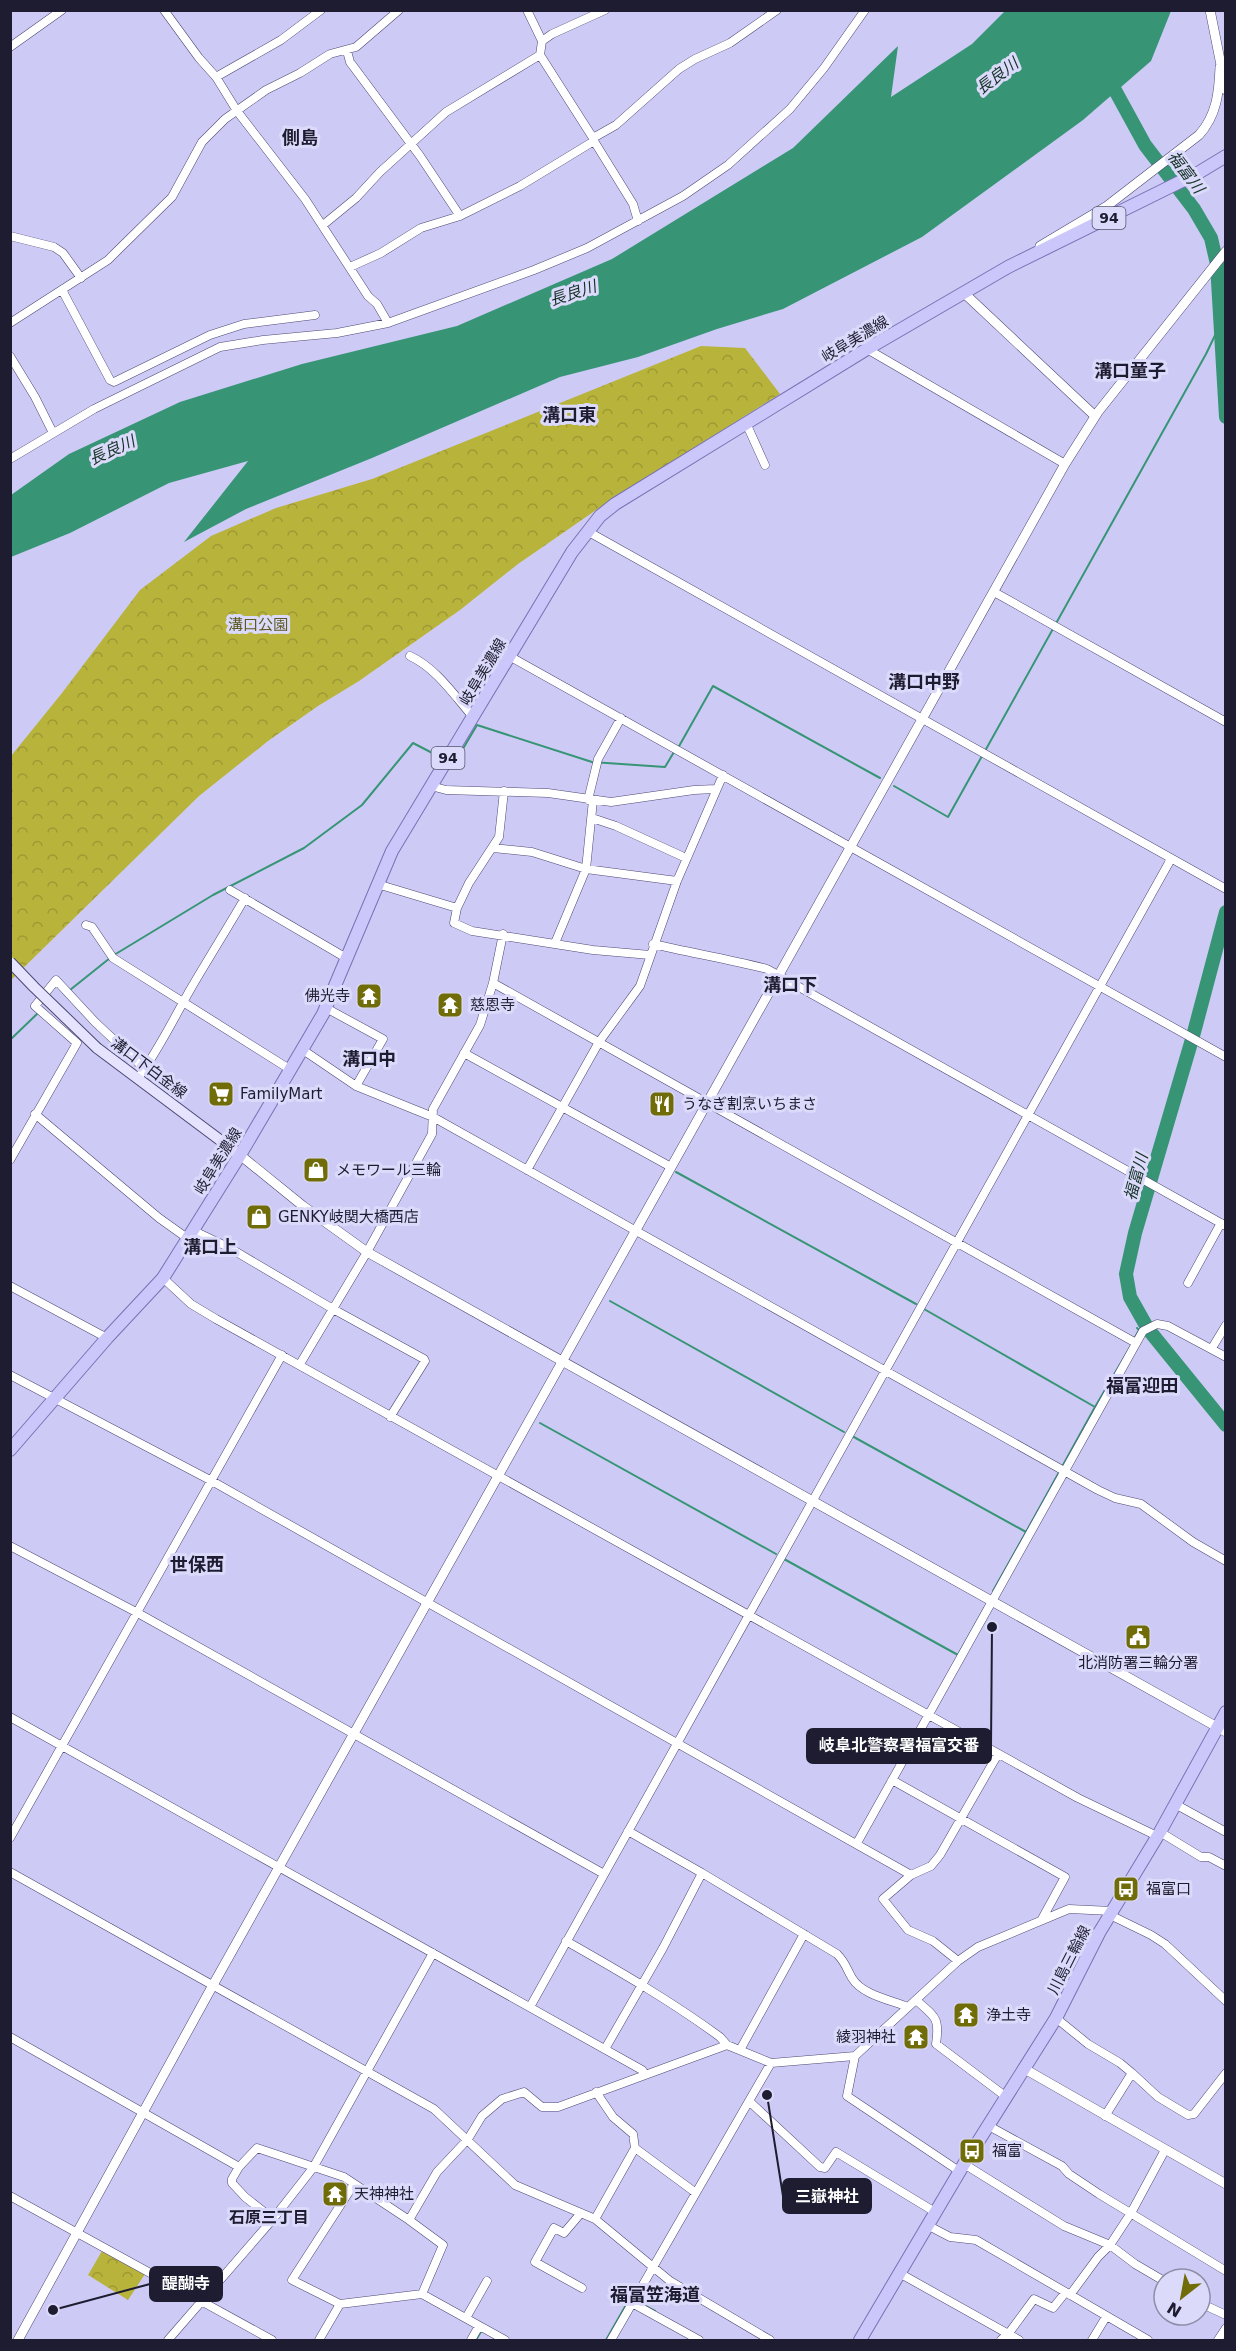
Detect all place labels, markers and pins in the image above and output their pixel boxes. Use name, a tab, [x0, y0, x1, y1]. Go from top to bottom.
temple icon: 佛光寺	[354, 981, 384, 1011]
place label: 佛光寺	[305, 987, 350, 1005]
temple icon: 慈恩寺	[435, 990, 465, 1020]
place label: 慈恩寺	[470, 996, 515, 1014]
supermarket icon: FamilyMart	[206, 1079, 236, 1109]
place label: FamilyMart	[240, 1085, 323, 1103]
restaurant icon: うなぎ割烹いちまさ	[647, 1089, 677, 1119]
place label: うなぎ割烹いちまさ	[682, 1095, 817, 1113]
shop icon: メモワール三輪	[301, 1155, 331, 1185]
place label: メモワール三輪	[336, 1161, 441, 1179]
shop icon: GENKY岐関大橋西店	[244, 1202, 274, 1232]
place label: GENKY岐関大橋西店	[278, 1208, 419, 1226]
public building icon: 北消防署三輪分署	[1123, 1622, 1153, 1652]
place label: 北消防署三輪分署	[1078, 1654, 1198, 1672]
callout: 岐阜北警察署福富交番	[807, 1729, 991, 1763]
bus stop icon: 福富口	[1111, 1874, 1141, 1904]
place label: 福富口	[1146, 1880, 1191, 1898]
temple icon: 浄土寺	[951, 2000, 981, 2030]
place label: 浄土寺	[986, 2006, 1031, 2024]
temple icon: 綾羽神社	[901, 2022, 931, 2052]
place label: 綾羽神社	[836, 2028, 896, 2046]
bus stop icon: 福富	[957, 2136, 987, 2166]
place label: 福富	[992, 2142, 1022, 2160]
temple icon: 天神神社	[320, 2179, 350, 2209]
callout: 三嶽神社	[783, 2179, 871, 2213]
place label: 天神神社	[354, 2185, 414, 2203]
callout: 醍醐寺	[150, 2267, 222, 2301]

